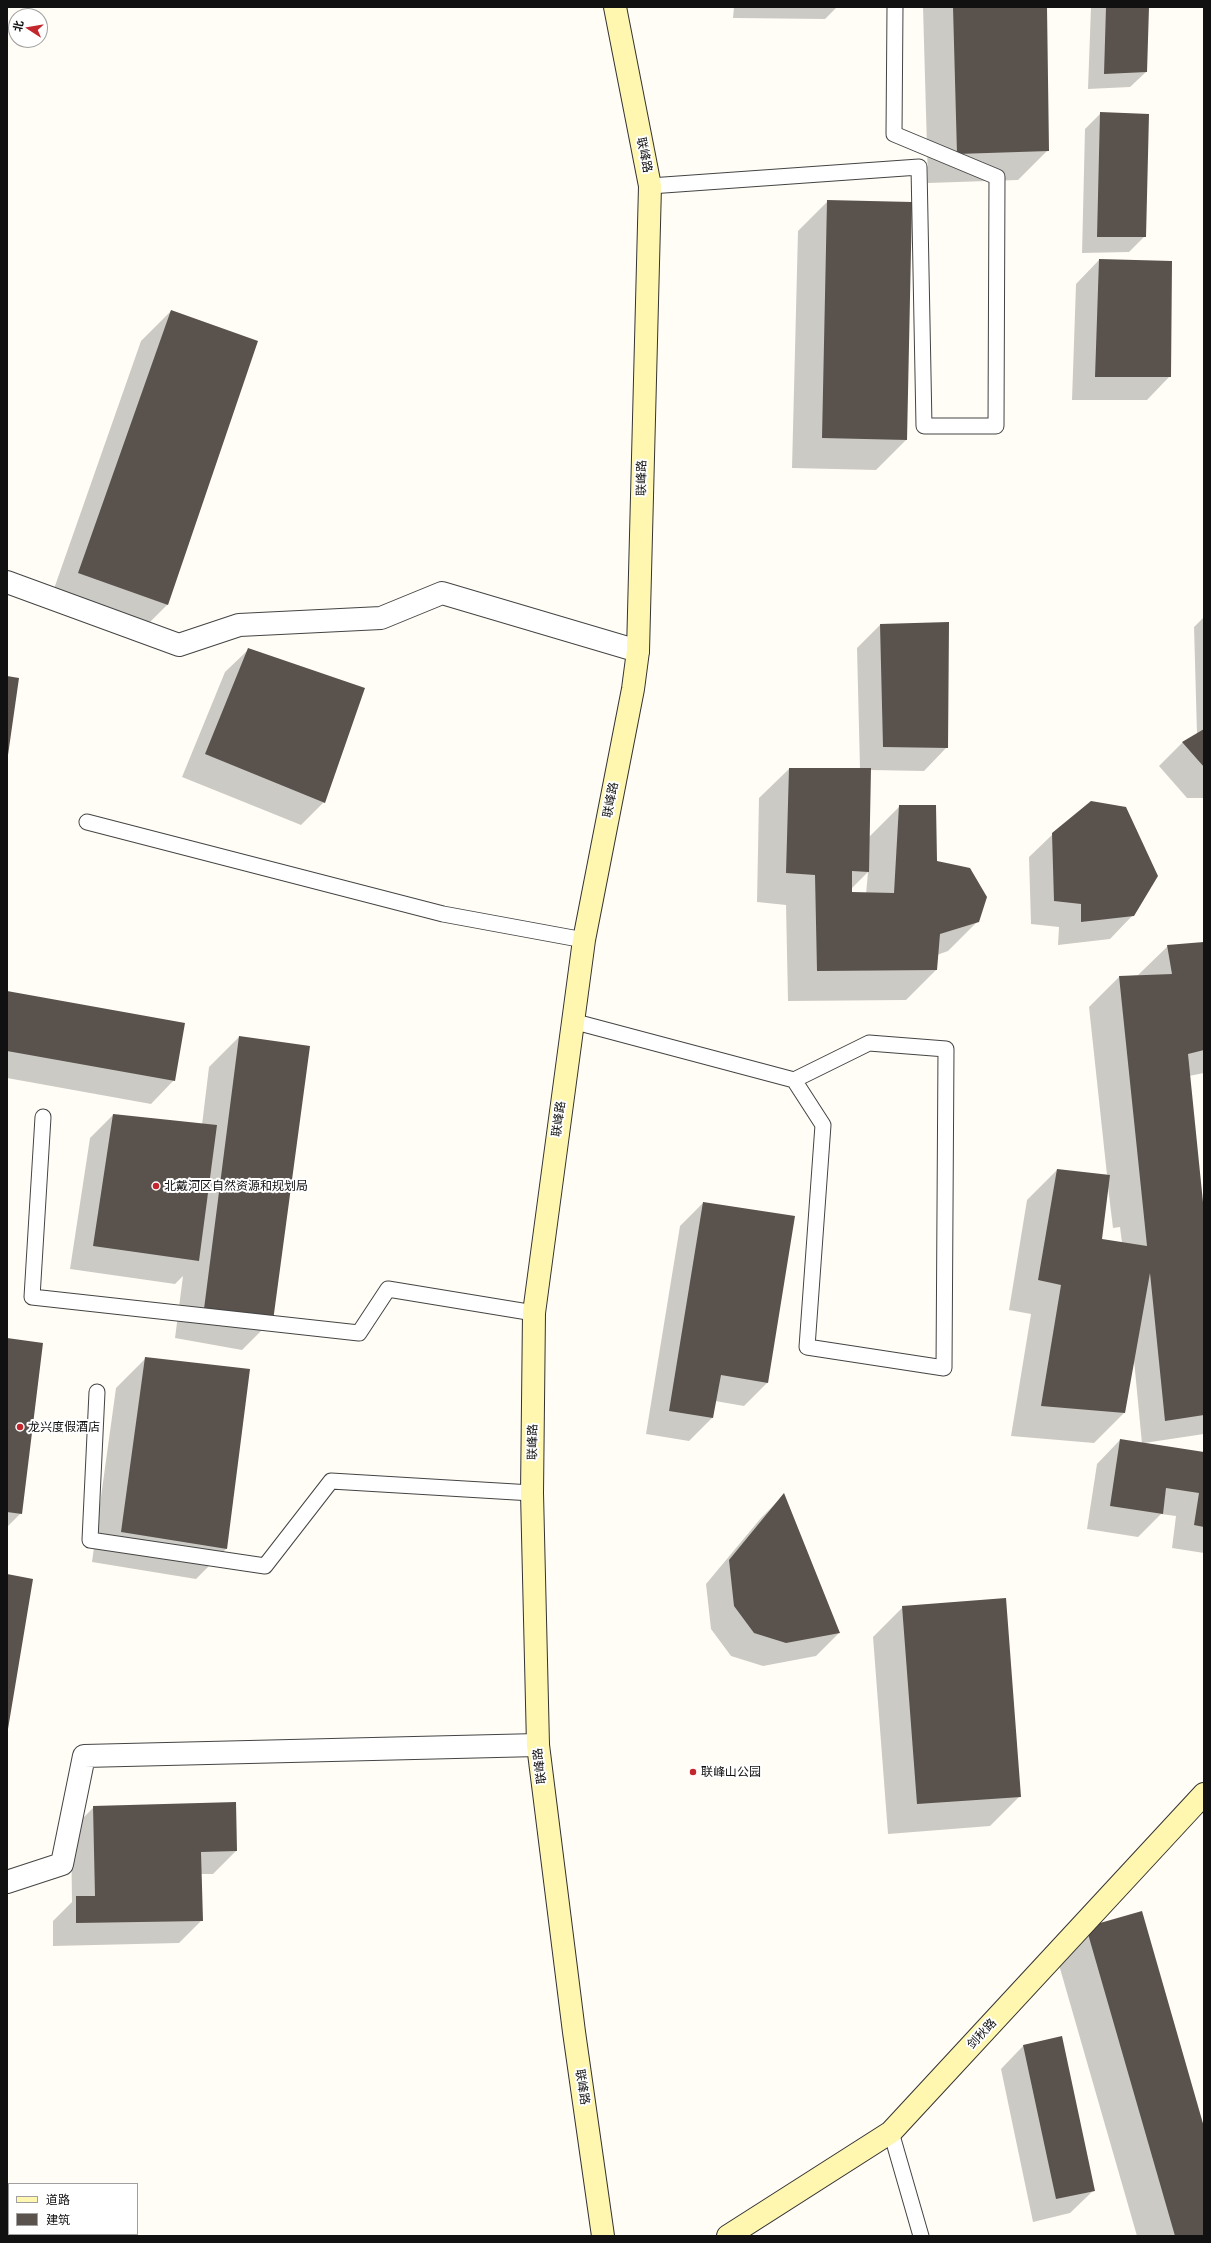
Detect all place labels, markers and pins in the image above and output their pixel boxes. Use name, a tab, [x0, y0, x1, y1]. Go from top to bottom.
place label: 北戴河区自然资源和规划局	[164, 1179, 308, 1193]
marker: 北戴河区自然资源和规划局	[151, 1181, 161, 1191]
place label: 龙兴度假酒店	[28, 1420, 100, 1434]
marker: 龙兴度假酒店	[15, 1422, 25, 1432]
place label: 联峰山公园	[701, 1765, 761, 1779]
marker: 联峰山公园	[688, 1767, 698, 1777]

